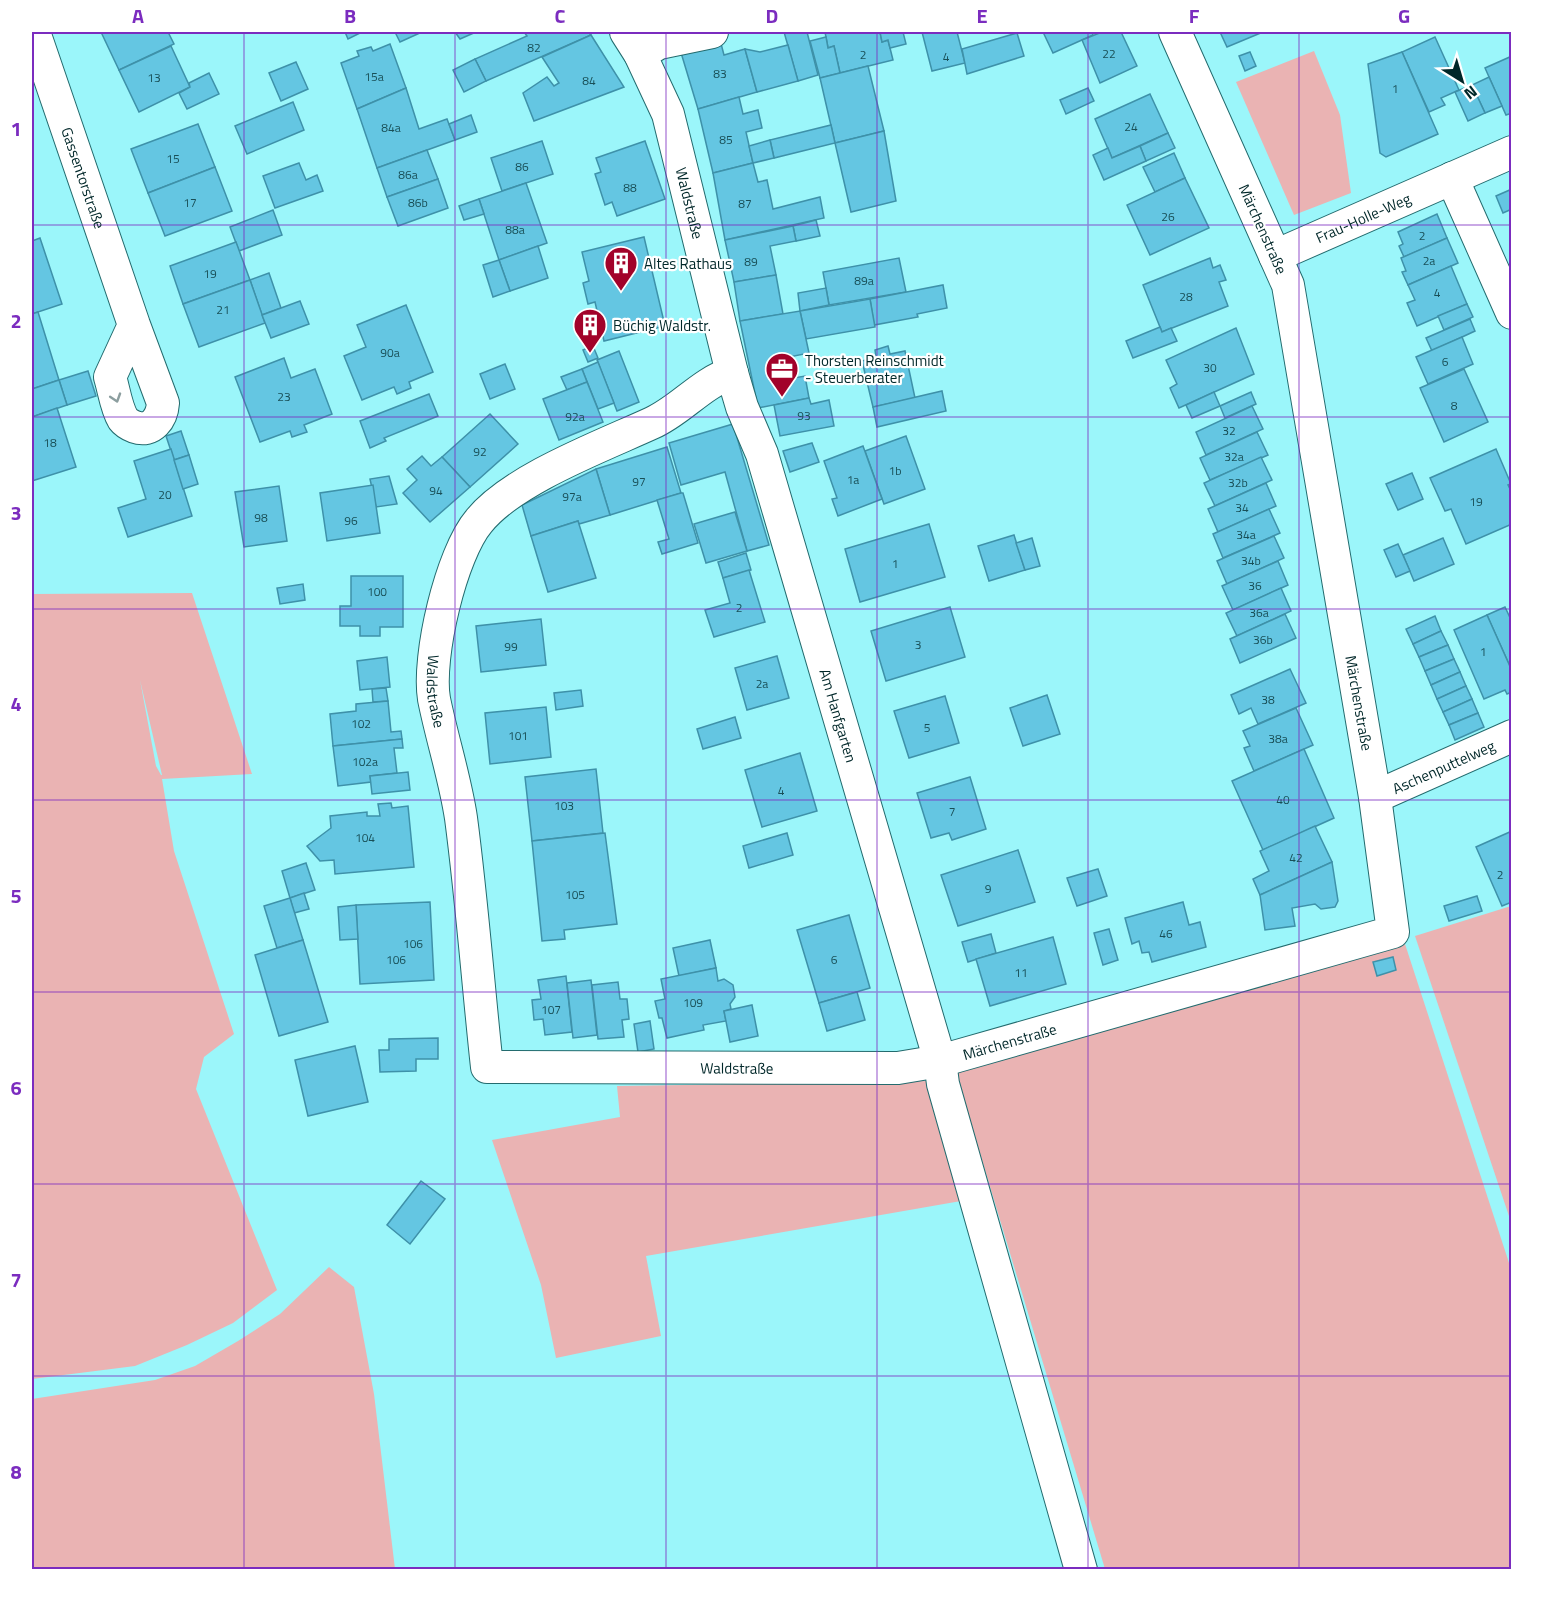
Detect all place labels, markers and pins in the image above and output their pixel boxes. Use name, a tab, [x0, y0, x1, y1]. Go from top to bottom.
building icon: Altes Rathaus	[603, 245, 639, 292]
place label: Altes Rathaus	[644, 252, 732, 275]
building icon: Büchig Waldstr.	[572, 307, 608, 354]
place label: Büchig Waldstr.	[613, 314, 711, 337]
place label: Thorsten Reinschmidt - Steuerberater	[805, 349, 945, 389]
office icon: Thorsten Reinschmidt - Steuerberater	[764, 351, 800, 398]

